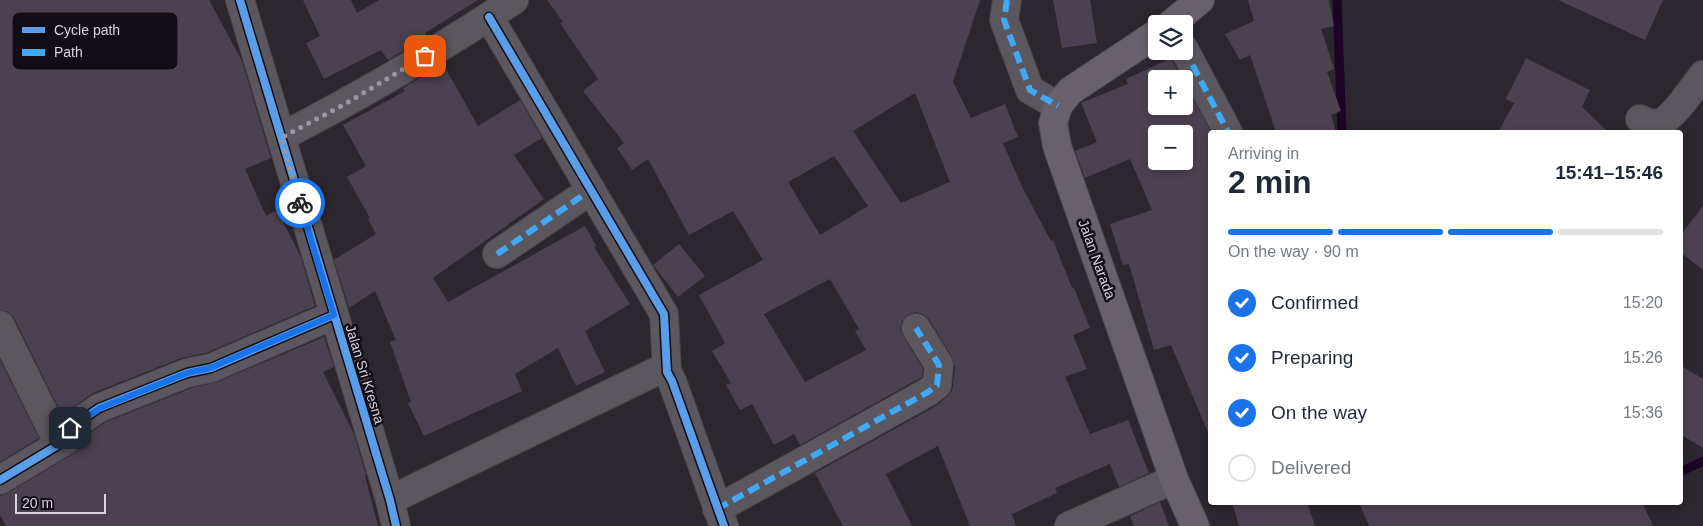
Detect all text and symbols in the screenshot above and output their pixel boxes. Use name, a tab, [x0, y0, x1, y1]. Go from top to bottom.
legend	[12, 12, 178, 70]
map controls	[1148, 15, 1193, 170]
button: layers	[1148, 15, 1193, 60]
text: Cycle path	[54, 22, 120, 38]
pin	[404, 35, 446, 77]
icon: bag	[411, 42, 439, 70]
text: Path	[54, 44, 83, 60]
button: +	[1148, 70, 1193, 115]
button: −	[1148, 125, 1193, 170]
text: Arriving in	[1228, 145, 1299, 162]
text: 15:41–15:46	[1555, 162, 1663, 183]
text: 2 min	[1228, 164, 1312, 200]
courier	[275, 178, 325, 228]
icon: bike	[286, 189, 314, 217]
street label: Jalan Narada	[1075, 217, 1119, 301]
text: On the way · 90 m	[1228, 243, 1359, 260]
icon: check	[1228, 289, 1256, 317]
text: Confirmed	[1271, 292, 1359, 313]
text: 15:20	[1623, 294, 1663, 311]
street label: Jalan Sri Kresna	[342, 323, 388, 426]
icon: check	[1228, 344, 1256, 372]
text: Preparing	[1271, 347, 1353, 368]
text: 15:26	[1623, 349, 1663, 366]
icon: check	[1228, 399, 1256, 427]
text: On the way	[1271, 402, 1367, 423]
text: 15:36	[1623, 404, 1663, 421]
pin	[49, 407, 91, 449]
icon: home	[56, 414, 84, 442]
text: Delivered	[1271, 457, 1351, 478]
scale bar	[15, 491, 106, 514]
text: 20 m	[22, 495, 53, 511]

